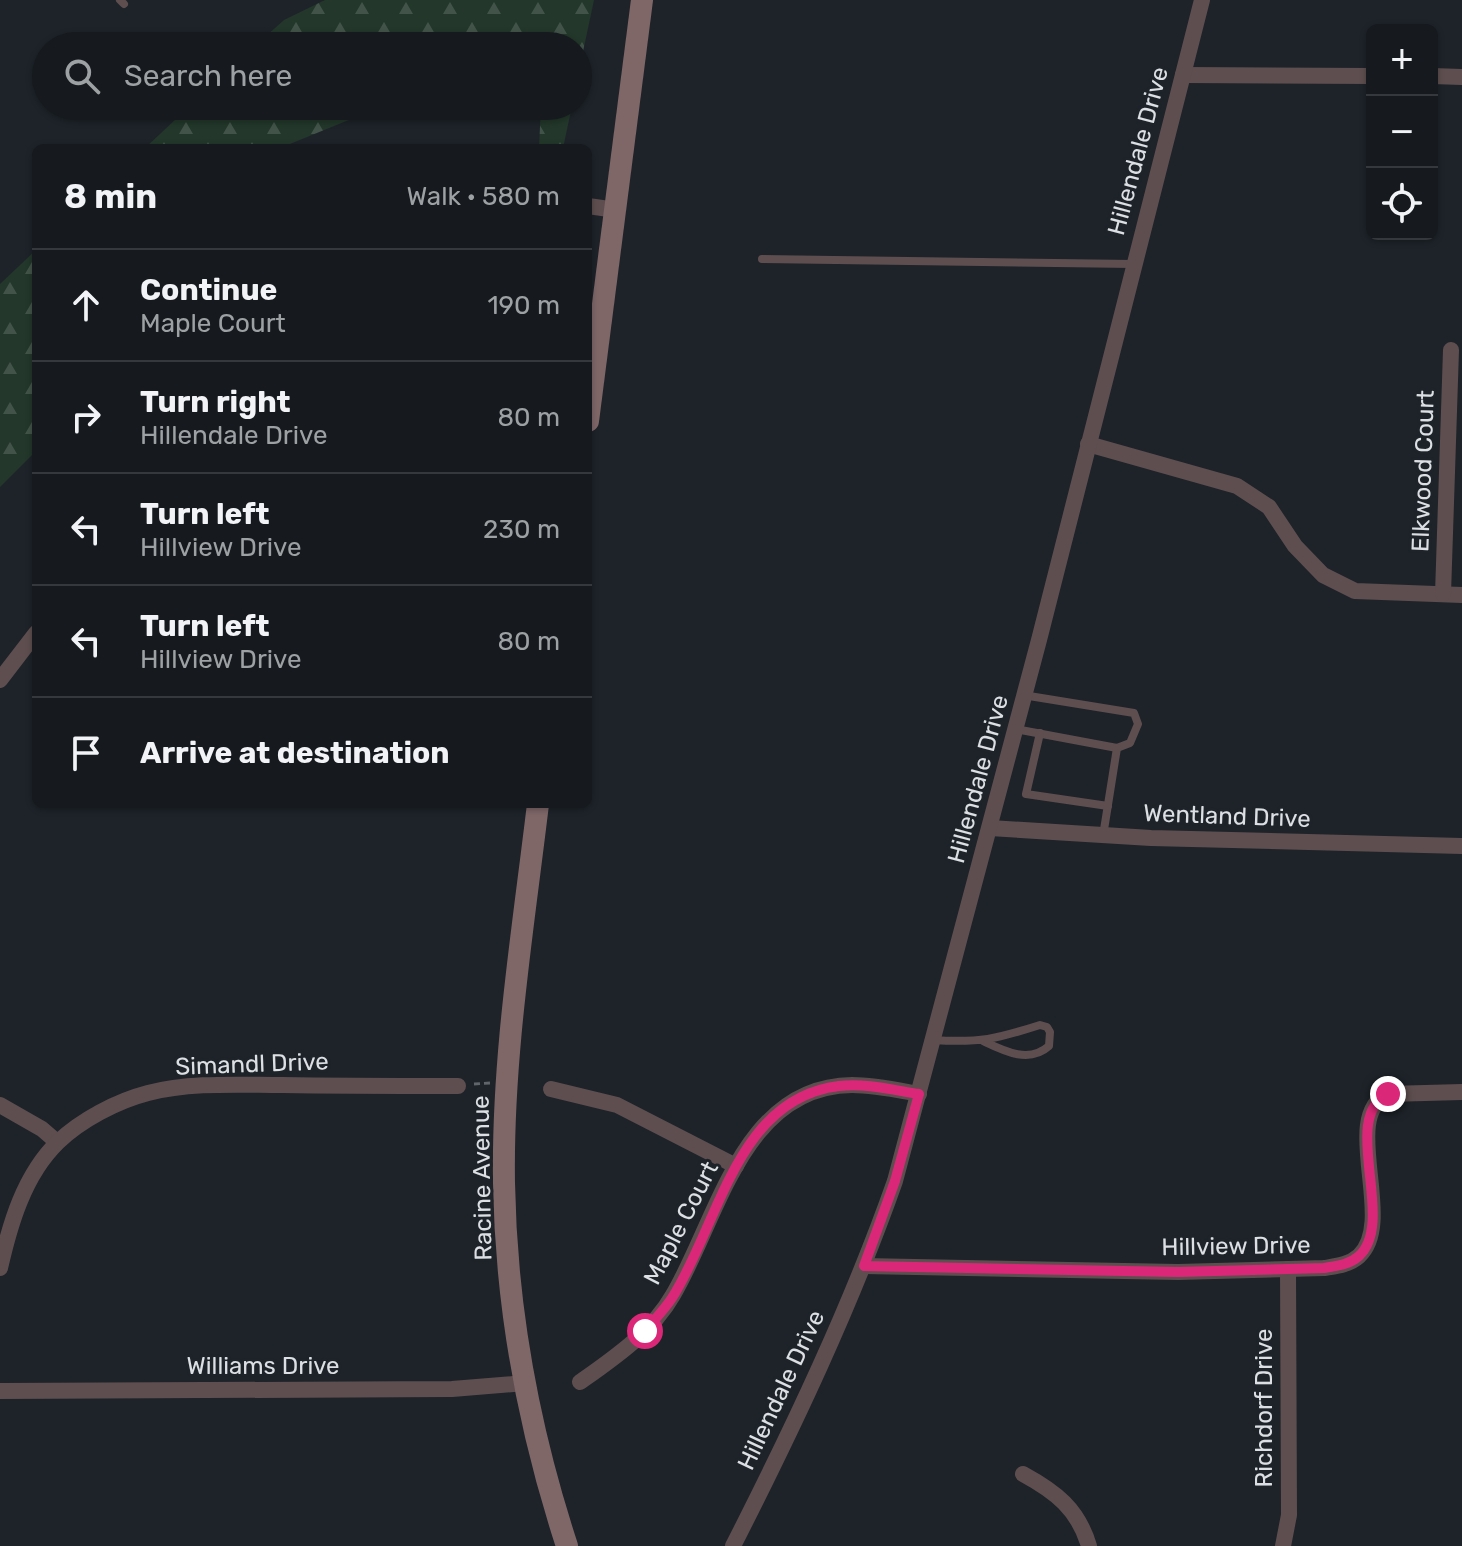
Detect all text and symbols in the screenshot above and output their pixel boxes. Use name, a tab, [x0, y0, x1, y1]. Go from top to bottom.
map controls	[1366, 24, 1438, 240]
button: +	[1366, 24, 1438, 96]
search box	[32, 32, 592, 120]
icon: search	[60, 54, 104, 98]
text: Search here	[124, 58, 292, 94]
street label: Hillendale Drive	[1102, 64, 1174, 238]
button: −	[1366, 96, 1438, 168]
button: locate	[1366, 168, 1438, 240]
text: 8 min	[64, 176, 157, 217]
text: Walk · 580 m	[407, 181, 560, 212]
text: Continue	[140, 272, 277, 308]
icon: ahead	[64, 283, 108, 327]
text: 190 m	[487, 290, 560, 321]
text: Maple Court	[140, 308, 286, 339]
text: Turn right	[140, 384, 291, 420]
street label: Elkwood Court	[1406, 390, 1440, 552]
icon: right	[64, 395, 108, 439]
text: 80 m	[497, 402, 560, 433]
text: Hillendale Drive	[140, 420, 327, 451]
text: Turn left	[140, 496, 270, 532]
icon: left	[64, 507, 108, 551]
text: 230 m	[483, 514, 560, 545]
text: Hillview Drive	[140, 532, 302, 563]
text: Turn left	[140, 608, 270, 644]
icon: left	[64, 619, 108, 663]
text: 80 m	[497, 626, 560, 657]
text: Hillview Drive	[140, 644, 302, 675]
street label: Hillendale Drive	[942, 692, 1014, 866]
icon: arrive	[64, 731, 108, 775]
text: Arrive at destination	[140, 735, 450, 771]
street label: Wentland Drive	[1143, 799, 1311, 833]
street label: Simandl Drive	[175, 1047, 329, 1081]
route end	[1370, 1076, 1406, 1112]
street label: Racine Avenue	[467, 1095, 497, 1261]
street label: Maple Court	[638, 1157, 724, 1289]
street label: Hillview Drive	[1161, 1231, 1311, 1261]
street label: Hillendale Drive	[732, 1306, 830, 1474]
route start	[627, 1313, 663, 1349]
street label: Richdorf Drive	[1250, 1329, 1278, 1487]
street label: Williams Drive	[187, 1352, 339, 1380]

